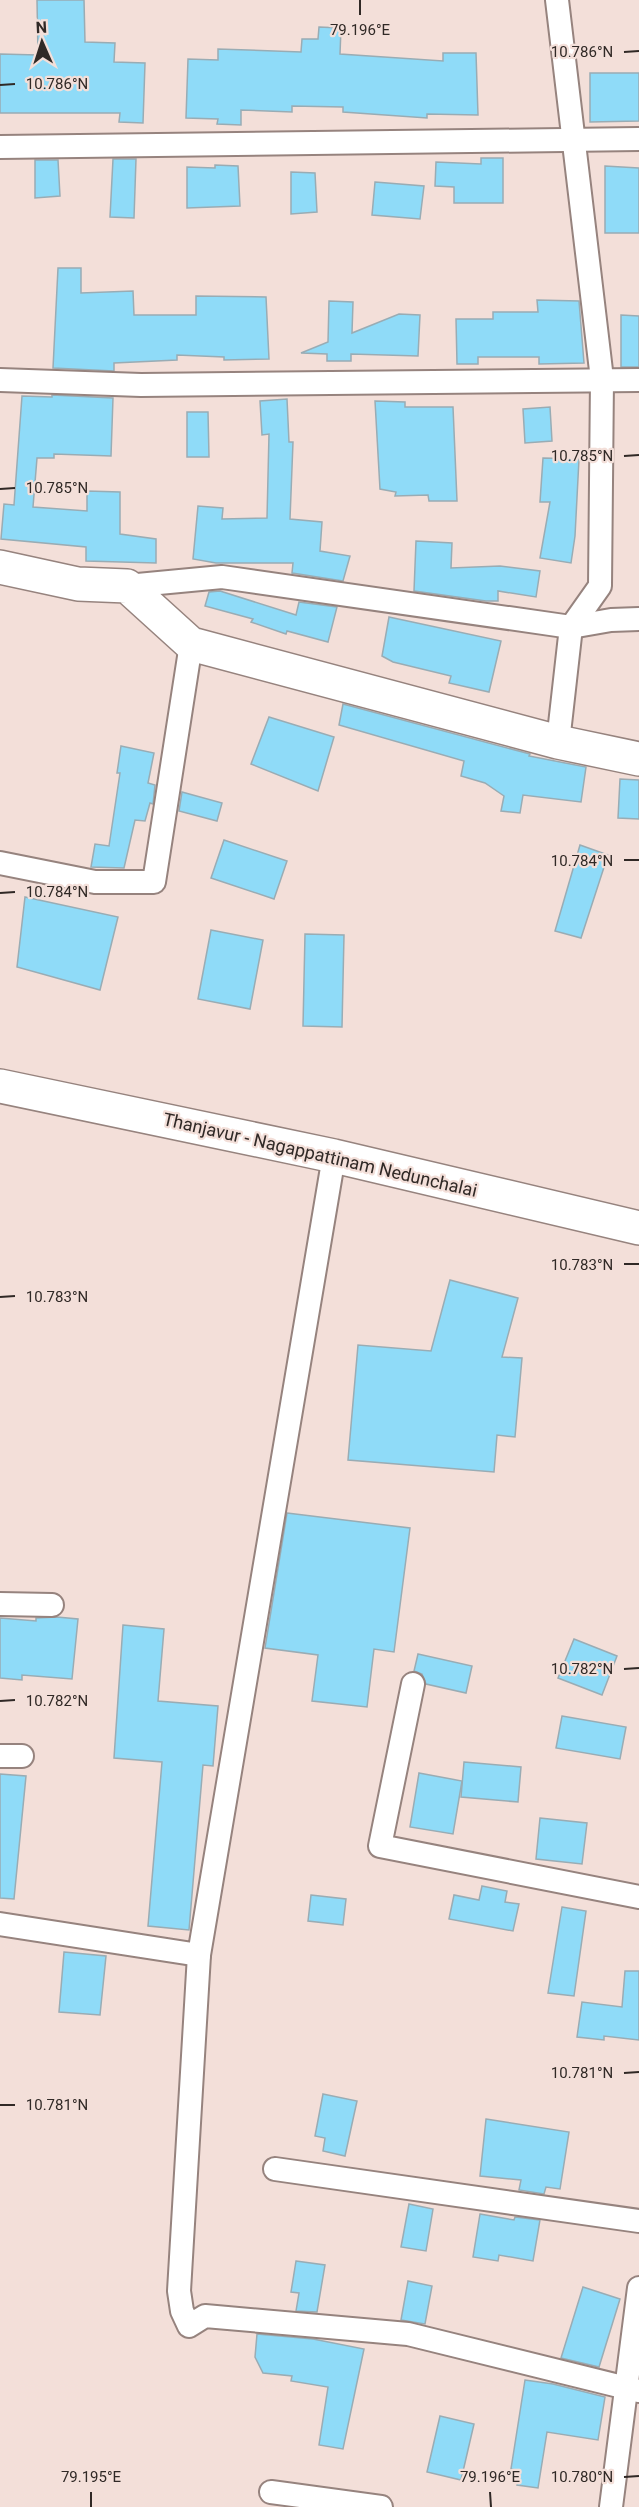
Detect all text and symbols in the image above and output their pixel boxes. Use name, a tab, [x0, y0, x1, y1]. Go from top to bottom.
north arrow	[12, 12, 72, 72]
text: N	[35, 18, 47, 37]
text: 79.196°E	[330, 21, 391, 39]
text: 10.786°N	[551, 43, 613, 61]
text: 10.786°N	[26, 75, 88, 93]
text: 10.785°N	[551, 447, 613, 465]
text: 10.785°N	[26, 479, 88, 497]
text: 10.784°N	[551, 852, 613, 870]
text: 10.784°N	[26, 883, 88, 901]
street label: Thanjavur - Nagappattinam Nedunchalai	[161, 1108, 479, 1201]
text: 10.783°N	[551, 1256, 613, 1274]
text: 10.783°N	[26, 1288, 88, 1306]
text: 10.782°N	[551, 1660, 613, 1678]
text: 10.782°N	[26, 1692, 88, 1710]
text: 10.781°N	[551, 2064, 613, 2082]
text: 10.781°N	[26, 2096, 88, 2114]
text: 79.195°E	[61, 2468, 122, 2486]
text: 79.196°E	[460, 2468, 521, 2486]
text: 10.780°N	[551, 2468, 613, 2486]

